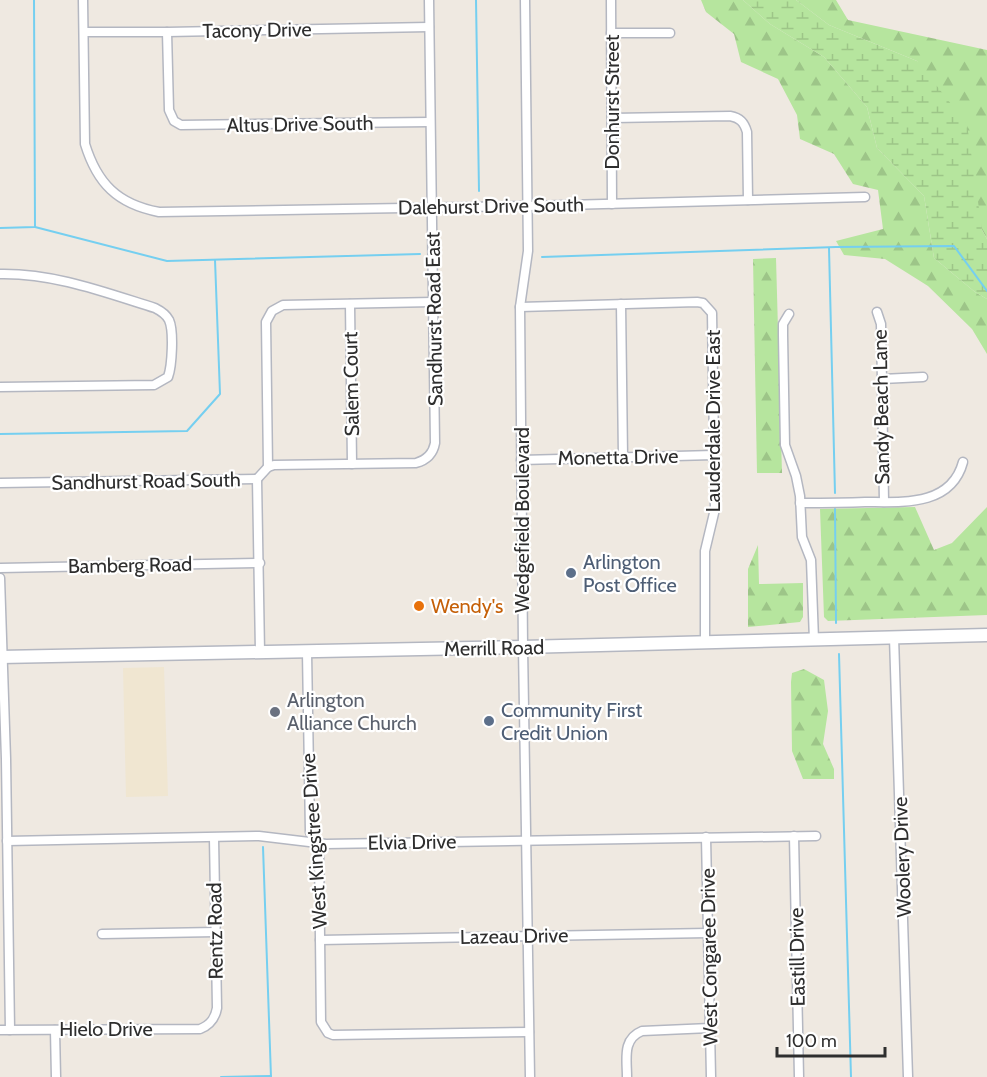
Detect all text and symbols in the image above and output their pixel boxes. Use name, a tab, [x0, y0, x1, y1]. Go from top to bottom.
street label: Tacony Drive	[202, 17, 312, 43]
street label: Donhurst Street	[600, 34, 624, 170]
street label: Altus Drive South	[226, 111, 374, 137]
street label: Dalehurst Drive South	[398, 192, 584, 220]
street label: Sandhurst Road East	[420, 231, 448, 406]
street label: Lauderdale Drive East	[701, 329, 725, 512]
street label: Sandy Beach Lane	[868, 329, 894, 485]
street label: Salem Court	[338, 331, 364, 437]
street label: Wedgefield Boulevard	[510, 427, 534, 613]
street label: Monetta Drive	[557, 444, 679, 470]
street label: Sandhurst Road South	[51, 467, 241, 495]
place label: Arlington Post Office	[583, 550, 677, 597]
street label: Bamberg Road	[68, 552, 192, 578]
marker: Arlington Post Office	[564, 566, 578, 580]
place label: Wendy's	[431, 594, 503, 618]
marker: Wendy's	[412, 599, 426, 613]
street label: Merrill Road	[444, 635, 544, 661]
place label: Arlington Alliance Church	[287, 688, 417, 735]
place label: Community First Credit Union	[501, 698, 643, 745]
marker: Arlington Alliance Church	[268, 705, 282, 719]
marker: Community First Credit Union	[482, 714, 496, 728]
street label: West Kingstree Drive	[296, 752, 332, 930]
street label: Woolery Drive	[888, 796, 916, 918]
street label: Elvia Drive	[367, 829, 457, 855]
street label: West Congaree Drive	[695, 868, 723, 1046]
street label: Rentz Road	[202, 882, 228, 980]
street label: Eastill Drive	[784, 907, 810, 1007]
street label: Lazeau Drive	[460, 923, 568, 949]
street label: Hielo Drive	[59, 1017, 153, 1041]
scale bar	[777, 1020, 885, 1058]
text: 100 m	[786, 1030, 837, 1052]

